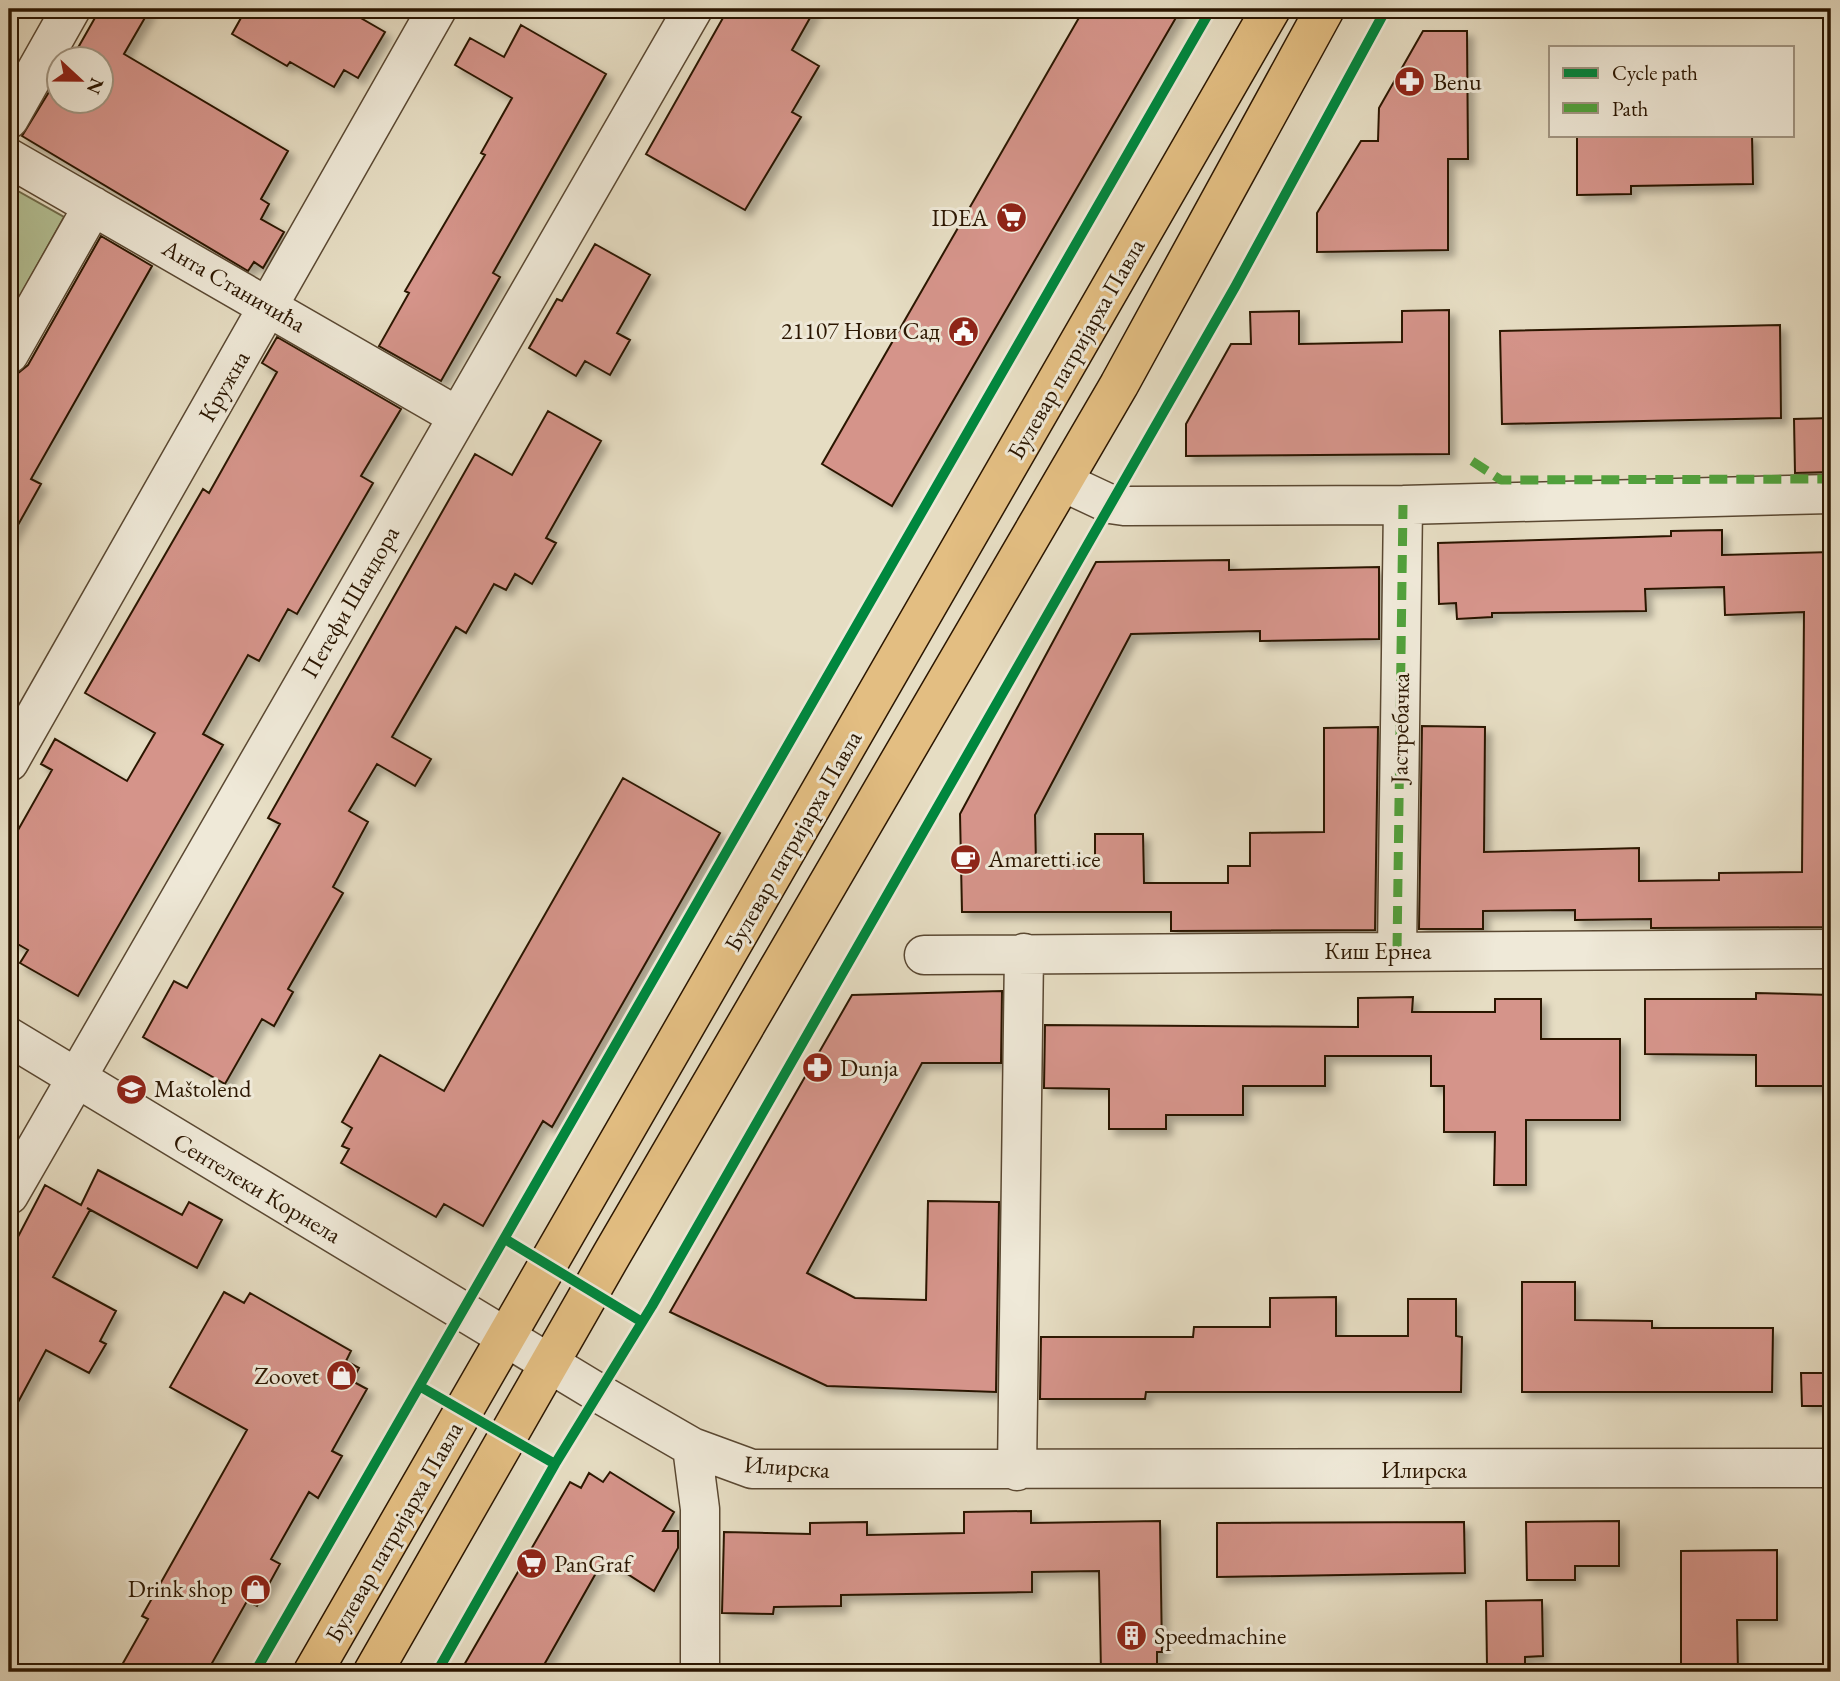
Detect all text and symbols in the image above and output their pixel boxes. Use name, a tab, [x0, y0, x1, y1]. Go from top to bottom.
north arrow	[46, 46, 116, 116]
legend	[1549, 46, 1794, 136]
text: Cycle path	[1612, 59, 1698, 86]
pharmacy icon: Benu	[1393, 65, 1427, 99]
place label: Benu	[1433, 66, 1482, 97]
text: N	[81, 74, 110, 99]
text: Path	[1612, 95, 1649, 122]
supermarket icon: IDEA	[994, 201, 1028, 235]
place label: IDEA	[932, 202, 988, 233]
street label: Анта Станичића	[156, 232, 312, 339]
street label: Булевар патријарха Павла	[1000, 232, 1152, 465]
public building icon: 21107 Нови Сад	[946, 314, 980, 348]
place label: 21107 Нови Сад	[781, 315, 940, 346]
street label: Кружна	[191, 344, 256, 427]
street label: Петефи Шандора	[293, 520, 406, 684]
street label: Јастребачка	[1383, 672, 1416, 786]
street label: Булевар патријарха Павла	[717, 724, 869, 957]
cafe icon: Amaretti ice	[948, 842, 982, 876]
place label: Amaretti ice	[987, 843, 1101, 874]
street label: Киш Ернеа	[1324, 935, 1432, 966]
pharmacy icon: Dunja	[800, 1051, 834, 1085]
place label: Dunja	[840, 1052, 899, 1083]
school or university icon: Maštolend	[114, 1072, 148, 1106]
place label: Maštolend	[154, 1073, 252, 1104]
street label: Сентелеки Корнела	[168, 1125, 347, 1250]
shop icon: Zoovet	[325, 1359, 359, 1393]
place label: Zoovet	[254, 1360, 319, 1391]
street label: Булевар патријарха Павла	[318, 1415, 470, 1648]
street label: Илирска	[743, 1448, 831, 1485]
street label: Илирска	[1381, 1454, 1467, 1485]
supermarket icon: PanGraf	[514, 1547, 548, 1581]
place label: PanGraf	[554, 1548, 634, 1579]
shop icon: Drink shop	[239, 1572, 273, 1606]
place label: Drink shop	[128, 1573, 233, 1604]
building icon: Speedmachine	[1114, 1619, 1148, 1653]
place label: Speedmachine	[1154, 1620, 1286, 1651]

